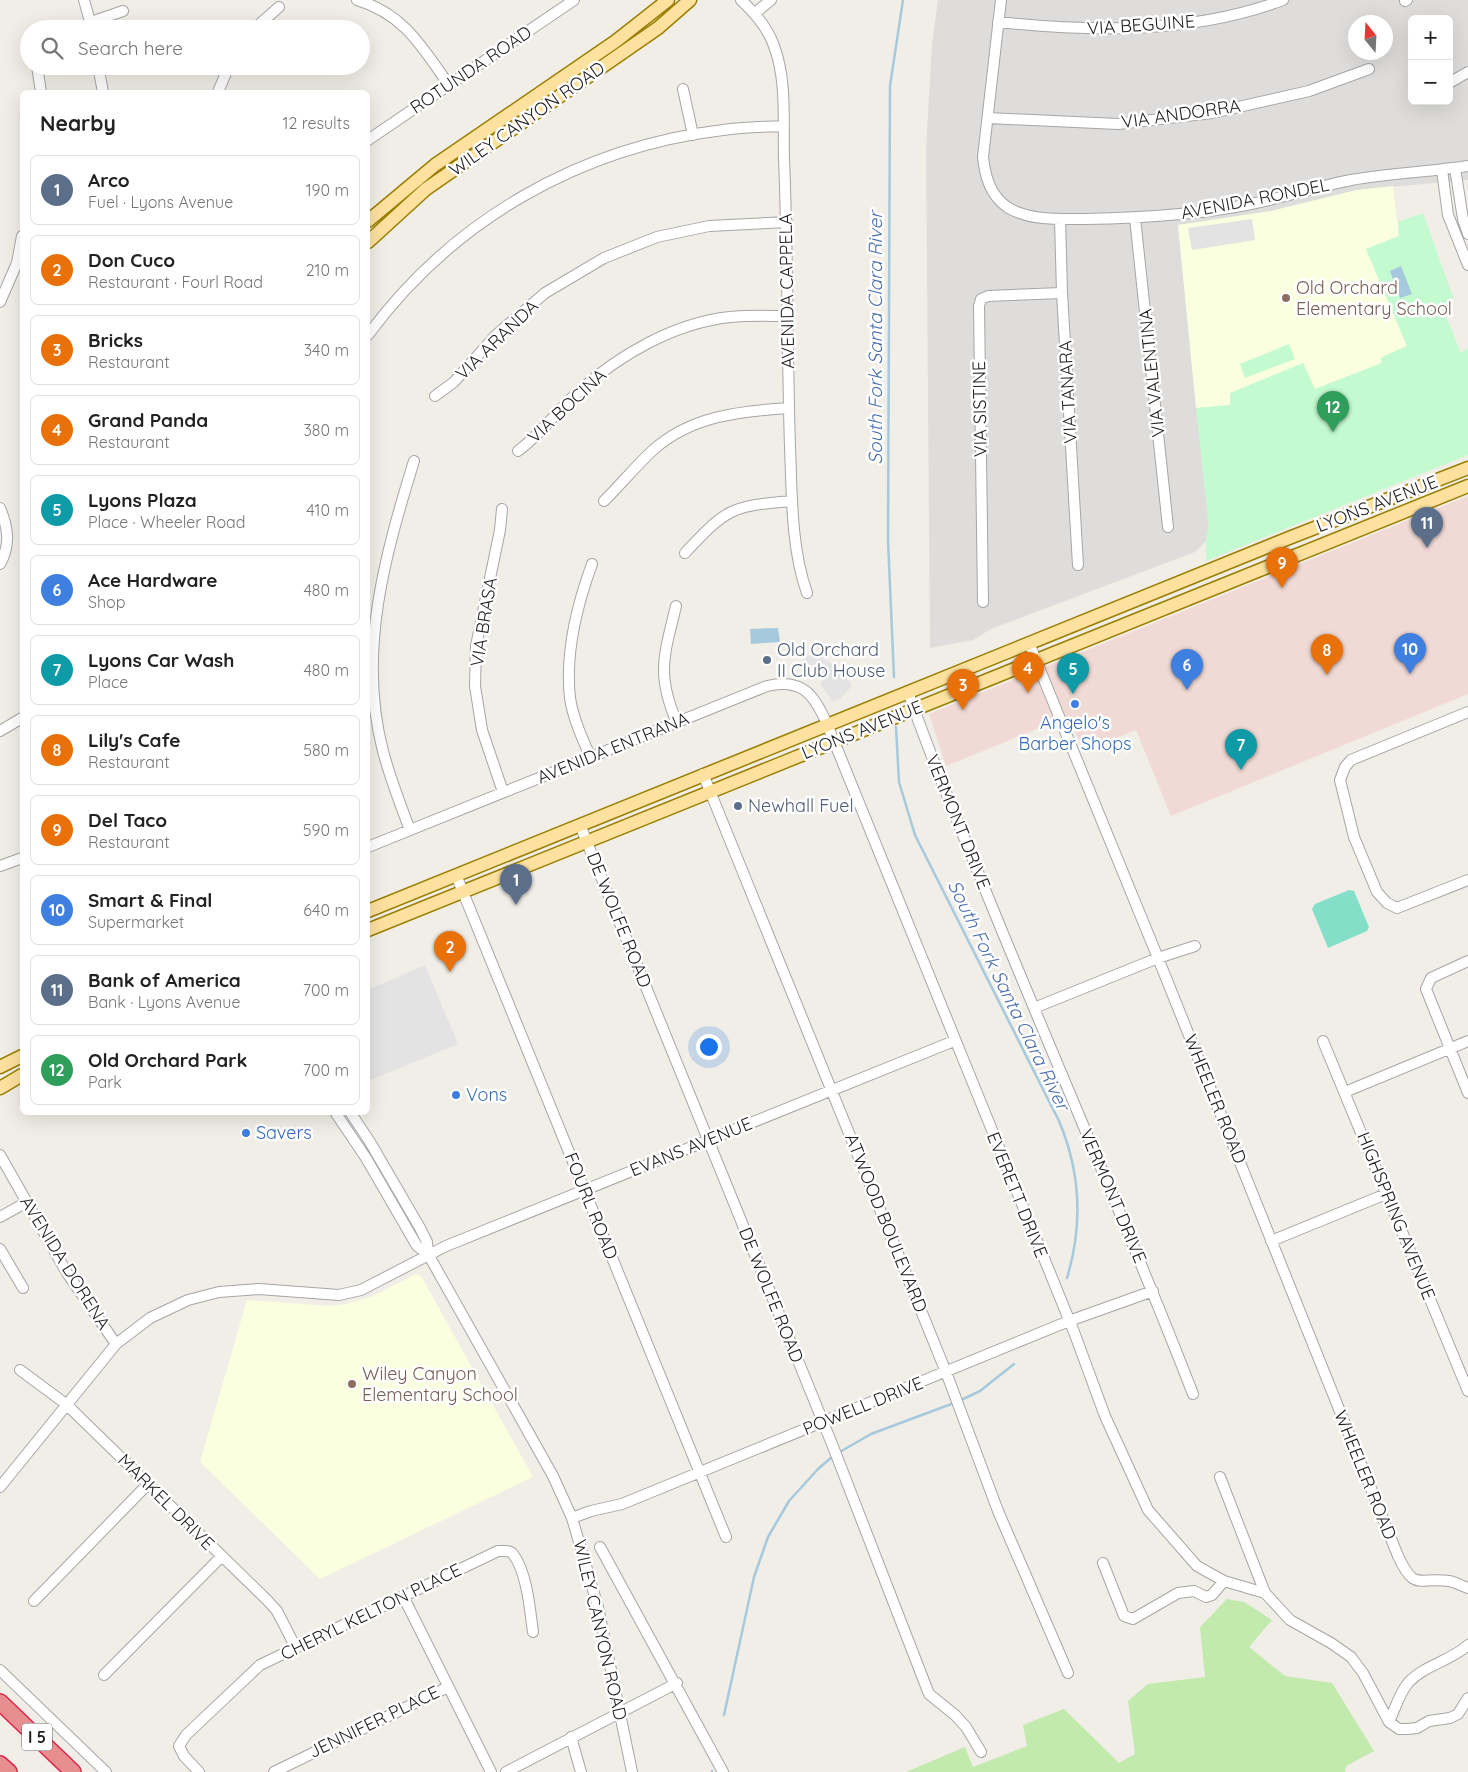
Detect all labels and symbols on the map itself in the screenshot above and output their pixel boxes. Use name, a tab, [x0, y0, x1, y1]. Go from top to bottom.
street label: VIA BEGUINE	[1086, 9, 1196, 40]
north arrow	[1348, 15, 1393, 60]
street label: ROTUNDA ROAD	[406, 20, 536, 119]
street label: WILEY CANYON ROAD	[444, 56, 609, 181]
street label: VIA ANDORRA	[1120, 94, 1242, 133]
street label: AVENIDA RONDEL	[1179, 173, 1331, 224]
water label: South Fork Santa Clara River	[863, 209, 887, 465]
street label: AVENIDA CAPPELA	[774, 213, 799, 369]
place label: Old Orchard Elementary School	[1296, 276, 1452, 320]
marker: Old Orchard Elementary School	[1280, 292, 1292, 304]
street label: VIA ARANDA	[451, 294, 543, 385]
street label: VIA VALENTINA	[1133, 307, 1170, 438]
street label: VIA TANARA	[1053, 340, 1082, 444]
street label: VIA SISTINE	[967, 361, 992, 457]
street label: VIA BOCINA	[522, 363, 611, 448]
pin: 12	[1317, 391, 1349, 432]
street label: LYONS AVENUE	[1313, 470, 1441, 537]
pin: 11	[1411, 507, 1443, 548]
pin: 9	[1266, 547, 1298, 588]
street label: VIA BRASA	[465, 575, 502, 668]
pin: 10	[1394, 633, 1426, 674]
pin: 8	[1311, 634, 1343, 675]
place label: Old Orchard II Club House	[777, 638, 885, 682]
pin: 6	[1171, 649, 1203, 690]
pin: 4	[1012, 652, 1044, 693]
pin: 5	[1057, 653, 1089, 694]
marker: Old Orchard II Club House	[761, 654, 773, 666]
pin: 3	[947, 669, 979, 710]
street label: LYONS AVENUE	[798, 695, 926, 764]
marker: Angelo's Barber Shops	[1069, 698, 1081, 710]
street label: AVENIDA ENTRANA	[533, 706, 692, 789]
place label: Angelo's Barber Shops	[1018, 711, 1132, 755]
pin: 7	[1225, 729, 1257, 770]
street label: VERMONT DRIVE	[921, 751, 996, 893]
place label: Newhall Fuel	[748, 794, 854, 817]
marker: Newhall Fuel	[732, 800, 744, 812]
street label: DE WOLFE ROAD	[582, 849, 657, 991]
pin: 1	[500, 864, 532, 905]
water label: South Fork Santa Clara River	[943, 876, 1076, 1116]
pin: 2	[434, 931, 466, 972]
street label: WHEELER ROAD	[1179, 1031, 1252, 1167]
your location	[696, 1034, 722, 1060]
place label: Vons	[466, 1083, 507, 1106]
marker: Vons	[450, 1089, 462, 1101]
street label: EVANS AVENUE	[626, 1112, 755, 1181]
place label: Savers	[256, 1121, 312, 1144]
street label: VERMONT DRIVE	[1075, 1125, 1152, 1266]
marker: Savers	[240, 1127, 252, 1139]
street label: HIGHSPRING AVENUE	[1352, 1128, 1441, 1303]
street label: EVERETT DRIVE	[982, 1129, 1053, 1261]
street label: ATWOOD BOULEVARD	[840, 1130, 933, 1316]
street label: FOURL ROAD	[560, 1149, 623, 1263]
street label: AVENIDA DORENA	[15, 1192, 116, 1334]
street label: DE WOLFE ROAD	[734, 1224, 809, 1366]
place label: Wiley Canyon Elementary School	[362, 1362, 518, 1406]
street label: POWELL DRIVE	[799, 1371, 926, 1440]
marker: Wiley Canyon Elementary School	[346, 1378, 358, 1390]
street label: WHEELER ROAD	[1329, 1407, 1402, 1543]
street label: MARKEL DRIVE	[113, 1449, 219, 1555]
street label: WILEY CANYON ROAD	[569, 1537, 632, 1723]
street label: CHERYL KELTON PLACE	[277, 1558, 465, 1665]
street label: JENNIFER PLACE	[305, 1680, 443, 1763]
road number: I 5	[22, 1724, 52, 1750]

